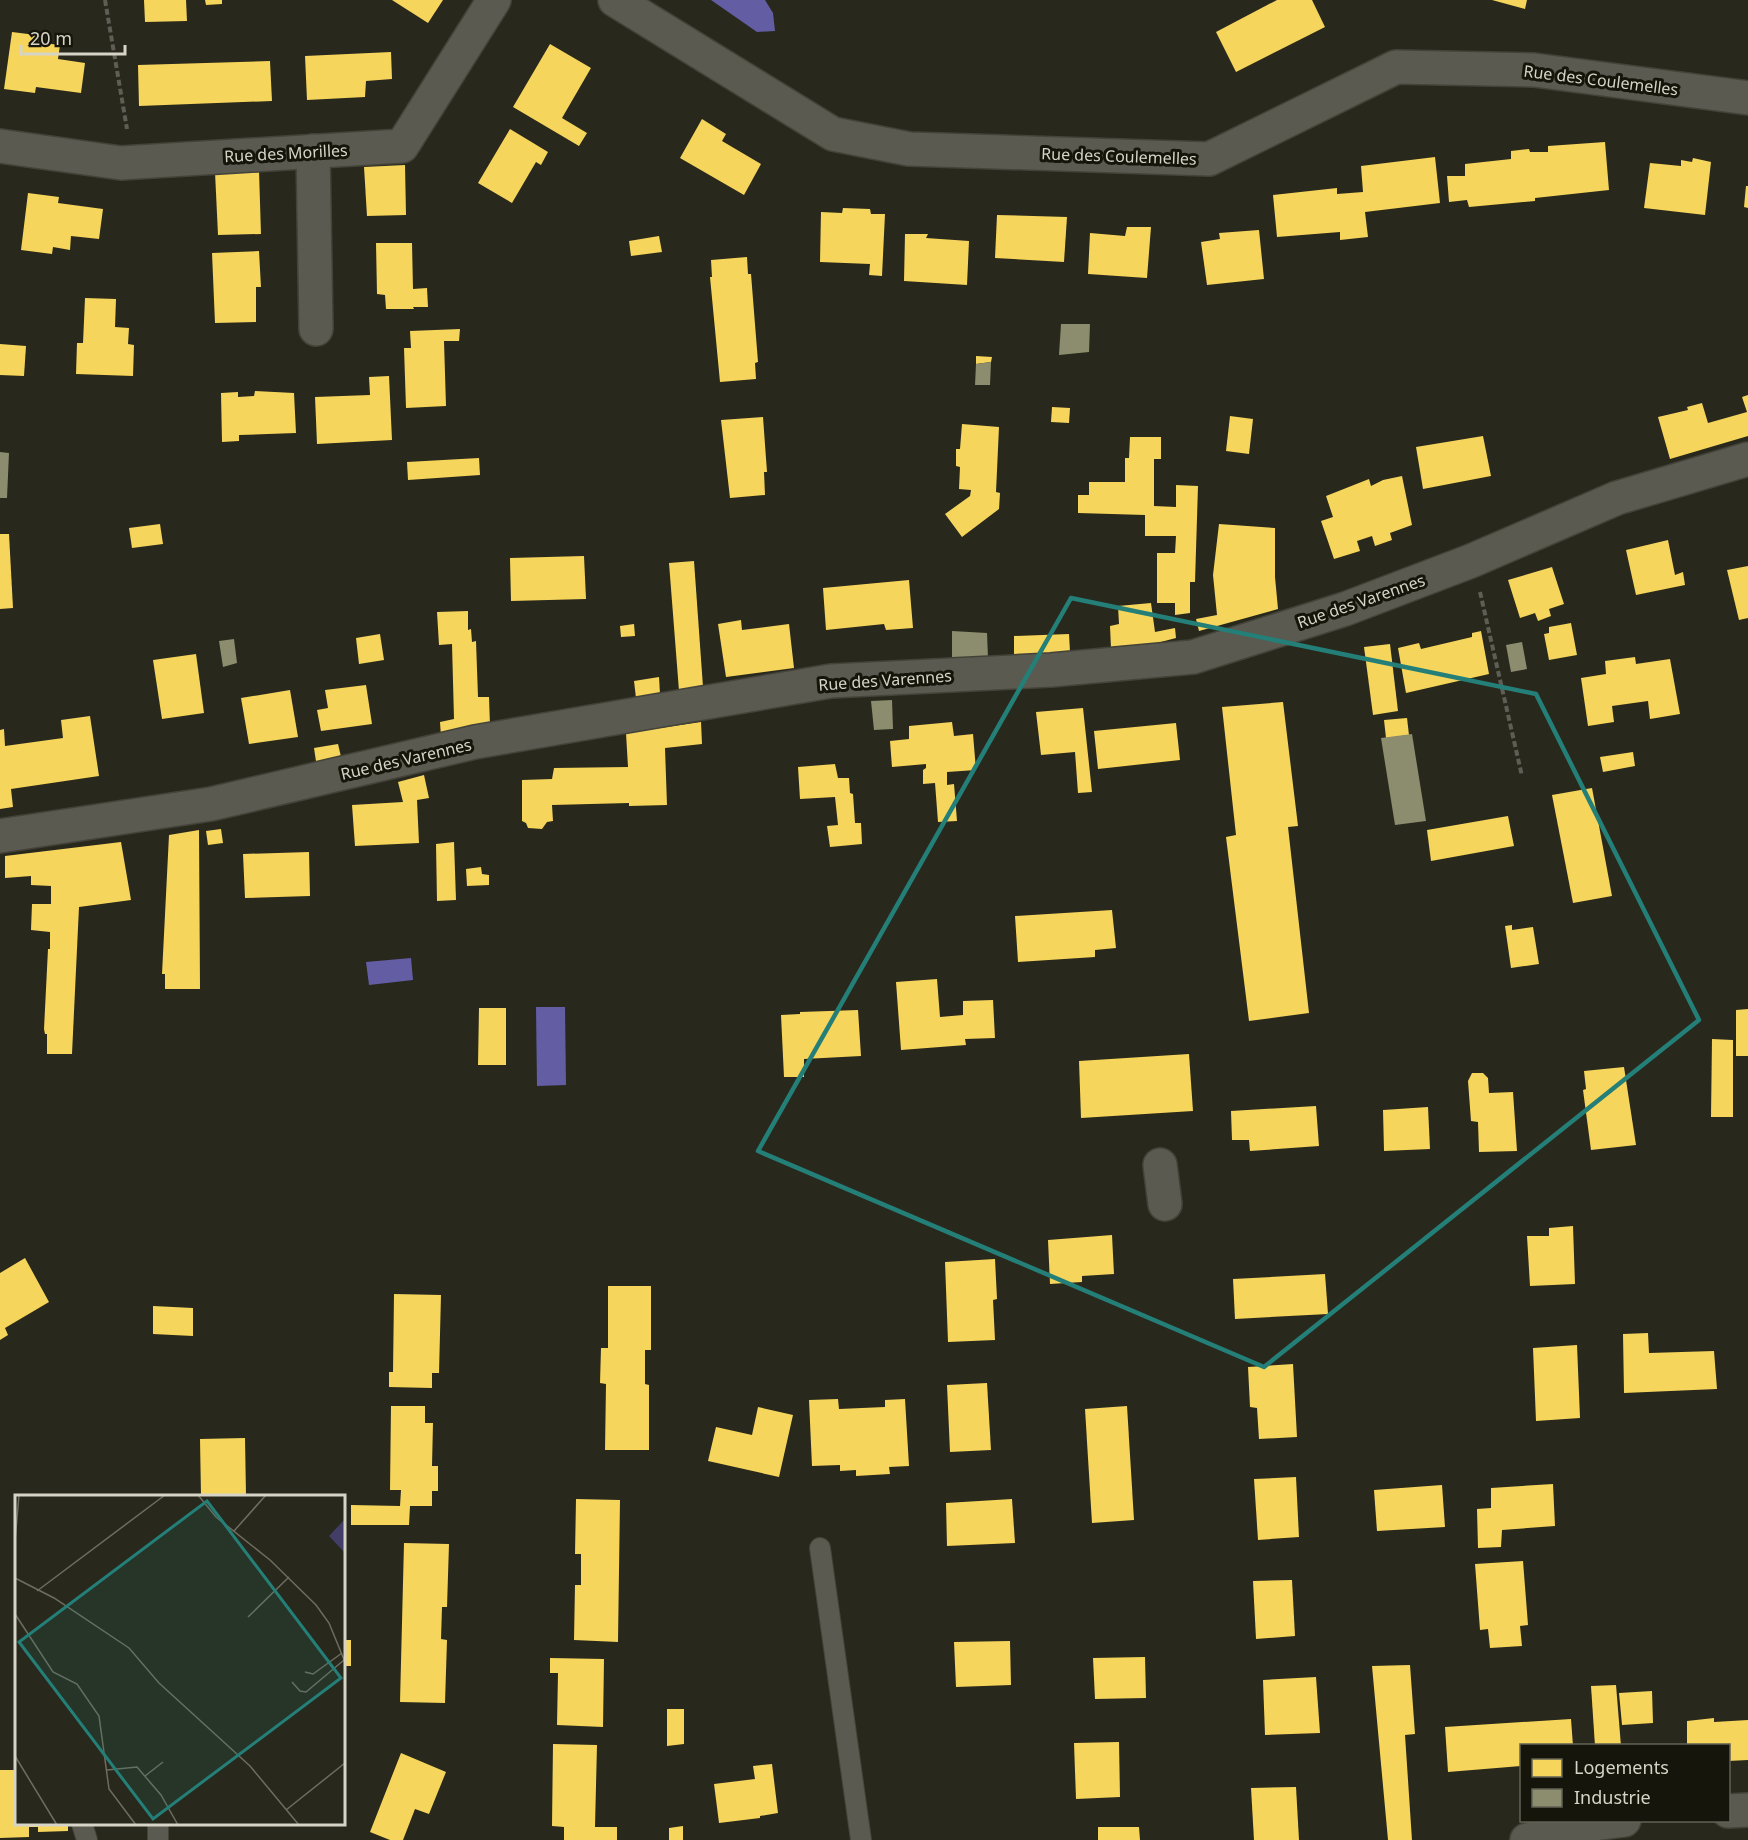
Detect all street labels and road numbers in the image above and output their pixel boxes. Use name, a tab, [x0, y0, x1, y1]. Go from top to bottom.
street label: Rue des Coulemelles	[1522, 60, 1680, 100]
street label: Rue des Morilles	[224, 139, 348, 167]
street label: Rue des Coulemelles	[1041, 142, 1197, 170]
street label: Rue des Varennes	[1294, 569, 1428, 633]
street label: Rue des Varennes	[818, 664, 952, 696]
street label: Rue des Varennes	[338, 733, 474, 785]

